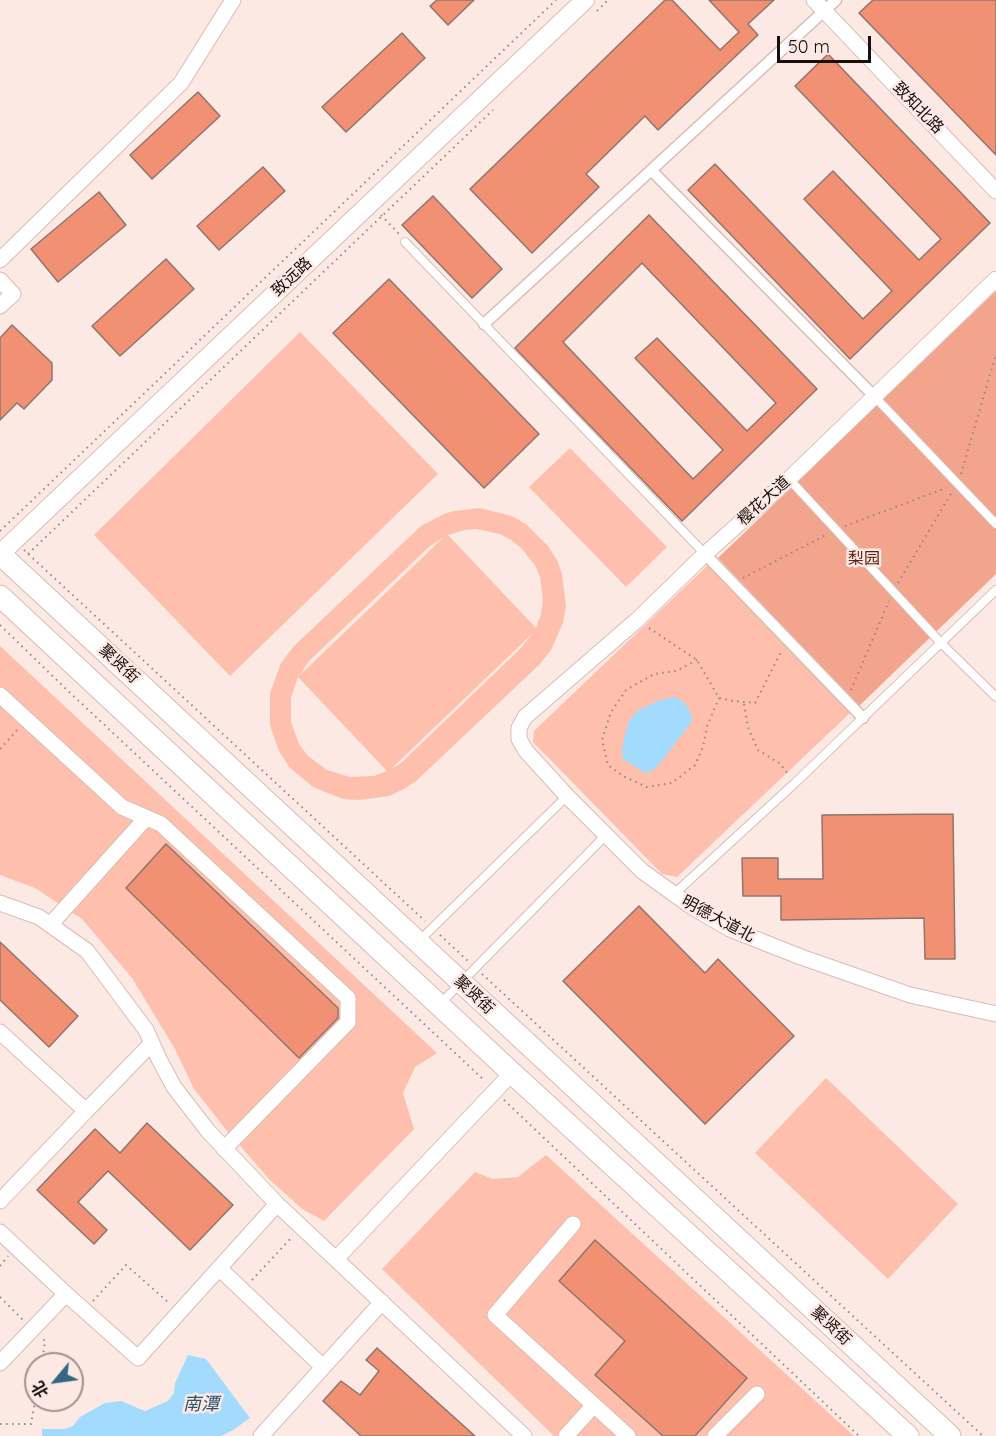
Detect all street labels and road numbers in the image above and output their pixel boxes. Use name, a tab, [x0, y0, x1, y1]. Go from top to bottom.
street label: 致知北路	[889, 78, 947, 138]
street label: 致远路	[268, 254, 316, 300]
street label: 樱花大道	[734, 472, 794, 530]
street label: 聚贤街	[95, 641, 143, 687]
street label: 明德大道北	[678, 892, 758, 946]
street label: 聚贤街	[450, 972, 498, 1018]
street label: 聚贤街	[807, 1303, 855, 1349]

